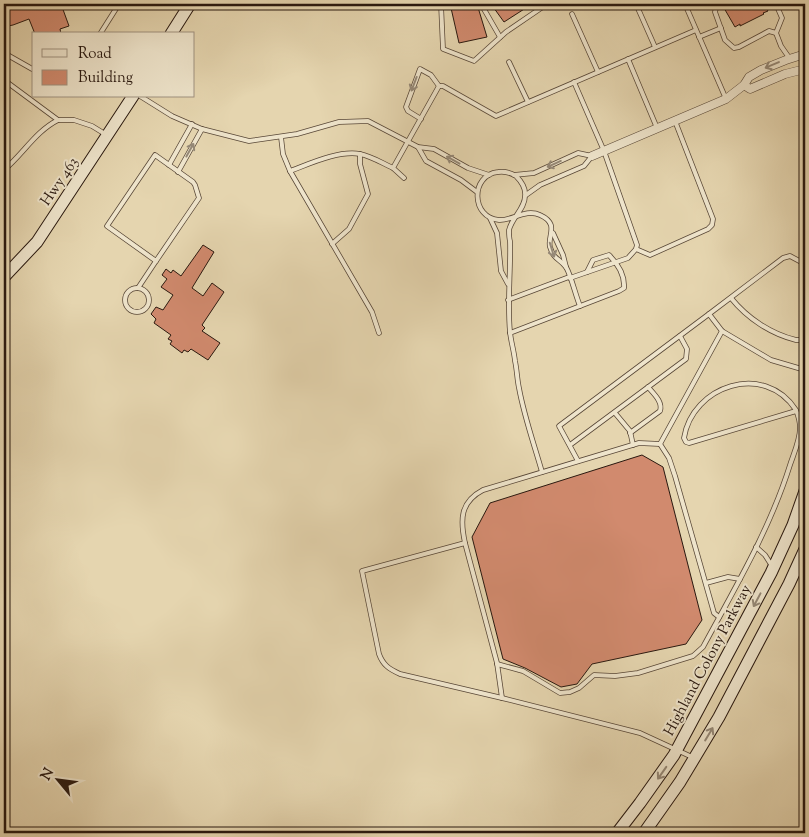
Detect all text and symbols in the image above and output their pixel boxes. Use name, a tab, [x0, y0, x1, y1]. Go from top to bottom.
legend	[32, 32, 195, 98]
text: Road	[78, 44, 112, 65]
one-way arrow	[765, 61, 780, 71]
text: Building	[78, 68, 133, 89]
one-way arrow	[409, 76, 418, 92]
one-way arrow	[186, 143, 196, 158]
street label: Hwy 463	[36, 153, 84, 210]
one-way arrow	[446, 155, 461, 165]
one-way arrow	[547, 160, 562, 169]
one-way arrow	[548, 242, 558, 258]
street label: Highland Colony Parkway	[659, 581, 757, 740]
one-way arrow	[751, 592, 761, 606]
one-way arrow	[704, 727, 714, 741]
north arrow	[32, 754, 82, 804]
text: N	[37, 765, 60, 784]
one-way arrow	[657, 765, 667, 779]

